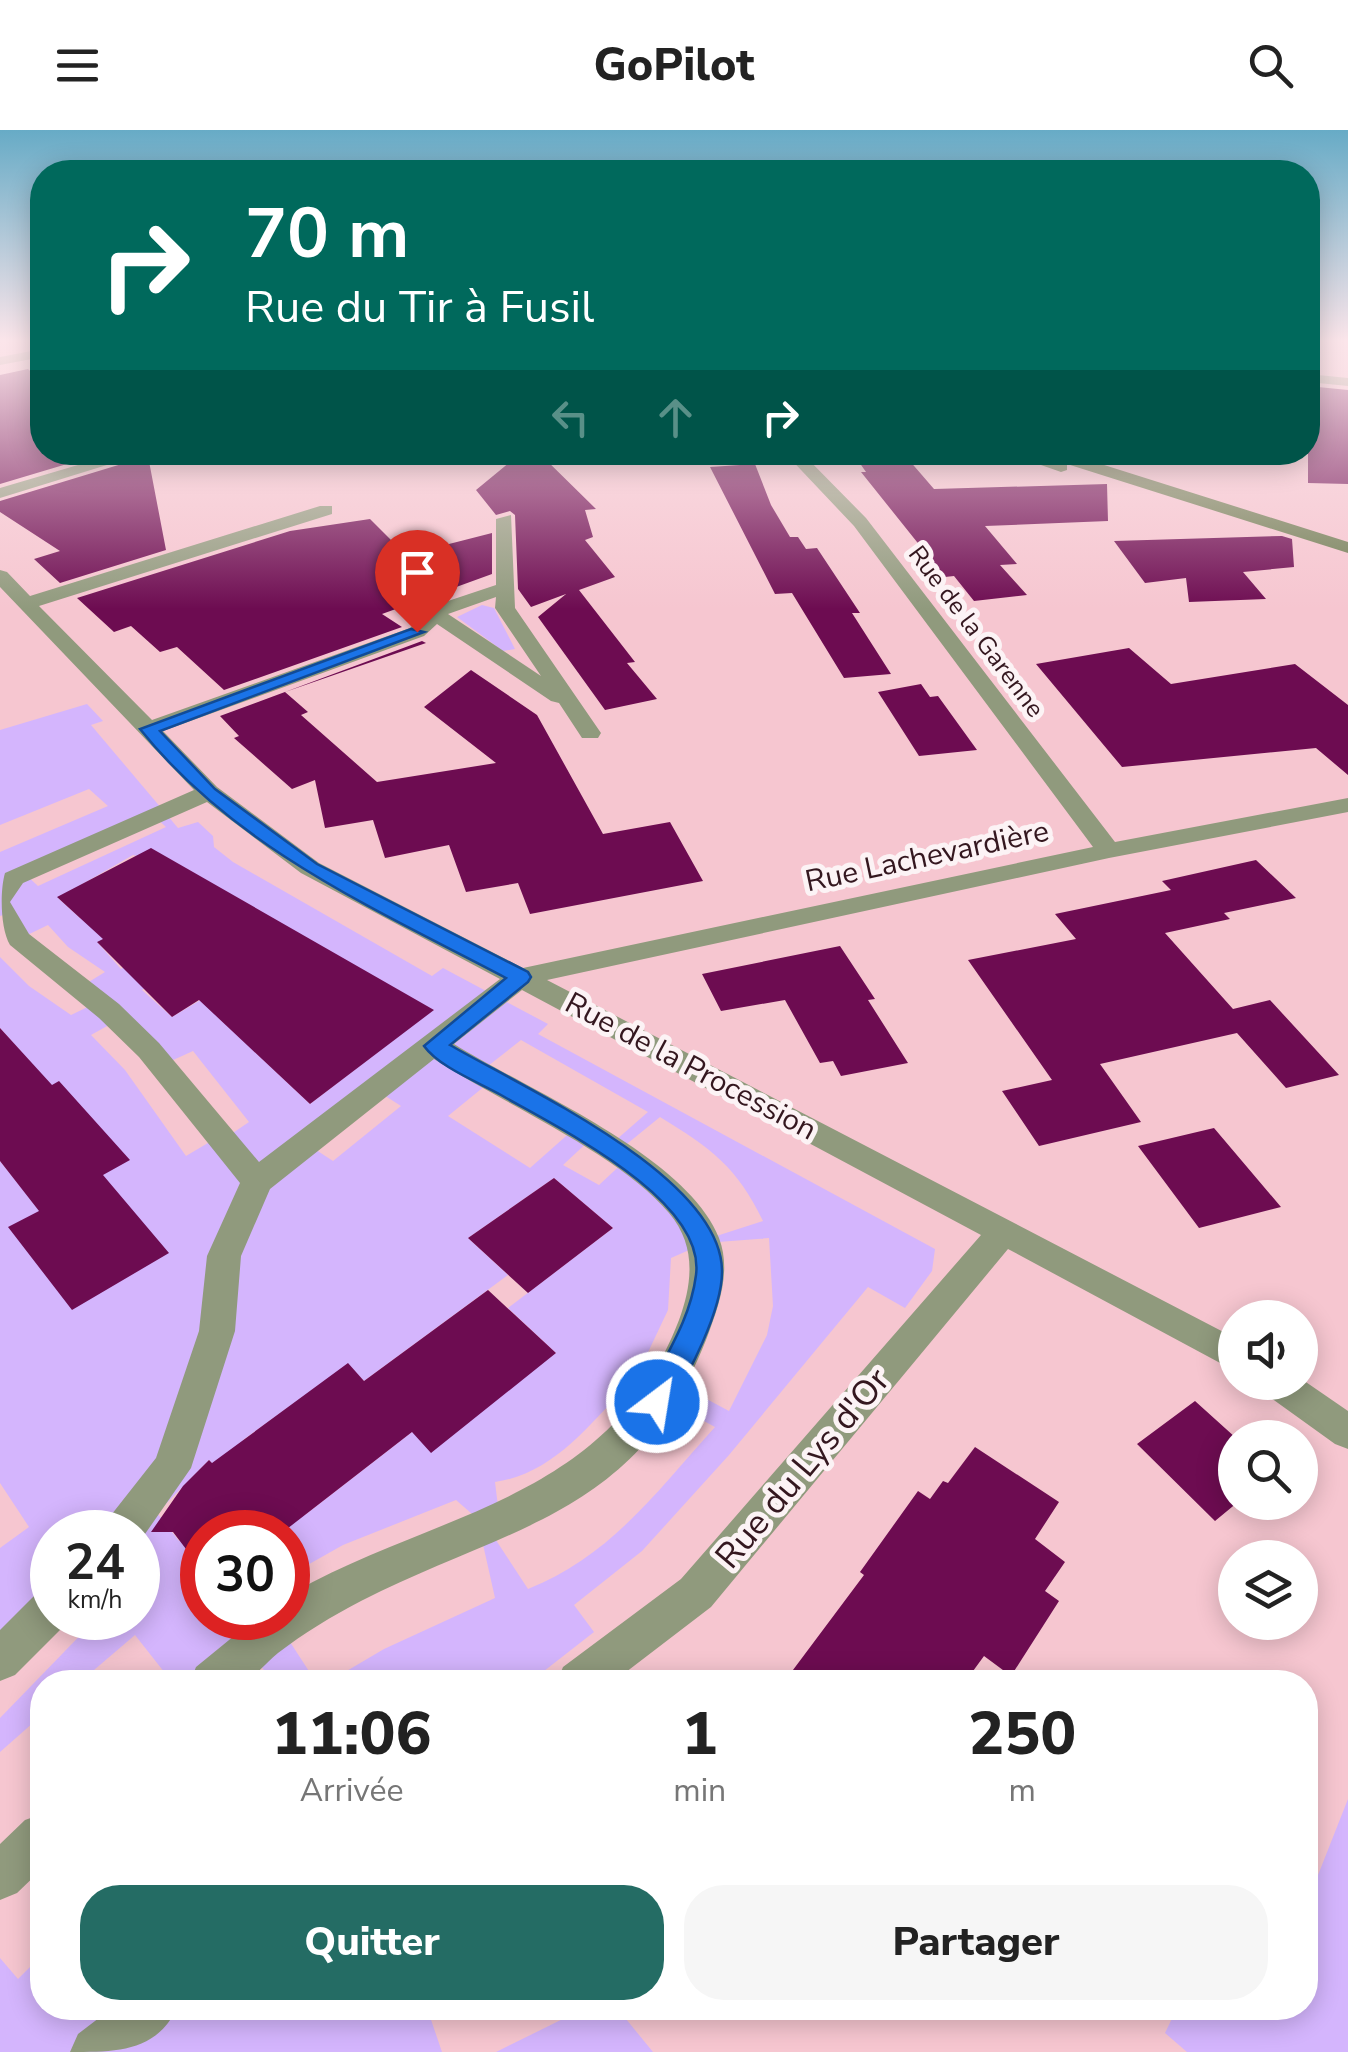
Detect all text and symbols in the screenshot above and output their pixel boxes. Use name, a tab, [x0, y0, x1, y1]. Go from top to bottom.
text: GoPilot	[593, 35, 755, 96]
icon: menu	[50, 38, 105, 93]
icon: search	[1243, 38, 1298, 93]
text: 70 m	[245, 186, 409, 282]
icon: right	[80, 200, 210, 330]
text: Rue du Tir à Fusil	[245, 277, 594, 338]
icon: left	[543, 390, 598, 445]
icon: ahead	[648, 390, 703, 445]
icon: right	[753, 390, 808, 445]
pin	[375, 530, 460, 633]
street label: Rue de la Garenne	[900, 539, 1052, 725]
icon: arrive	[390, 545, 445, 600]
street label: Rue Lachevardière	[802, 811, 1053, 902]
street label: Rue de la Procession	[558, 983, 824, 1150]
map controls	[1218, 1300, 1318, 1640]
button: sound	[1218, 1300, 1318, 1400]
position arrow	[605, 1350, 709, 1454]
street label: Rue du Lys d'Or	[705, 1358, 900, 1579]
button: search	[1218, 1420, 1318, 1520]
speed limit sign: 30	[180, 1510, 310, 1640]
text: 24	[65, 1528, 125, 1597]
button: layers	[1218, 1540, 1318, 1640]
text: km/h	[67, 1583, 123, 1617]
text: 11:06	[272, 1693, 431, 1775]
text: 1	[682, 1693, 718, 1775]
text: 250	[968, 1693, 1076, 1775]
text: Arrivée	[300, 1769, 404, 1812]
text: min	[673, 1769, 726, 1812]
text: m	[1008, 1769, 1036, 1812]
button: Quitter	[80, 1885, 664, 2000]
button: Partager	[684, 1885, 1268, 2000]

